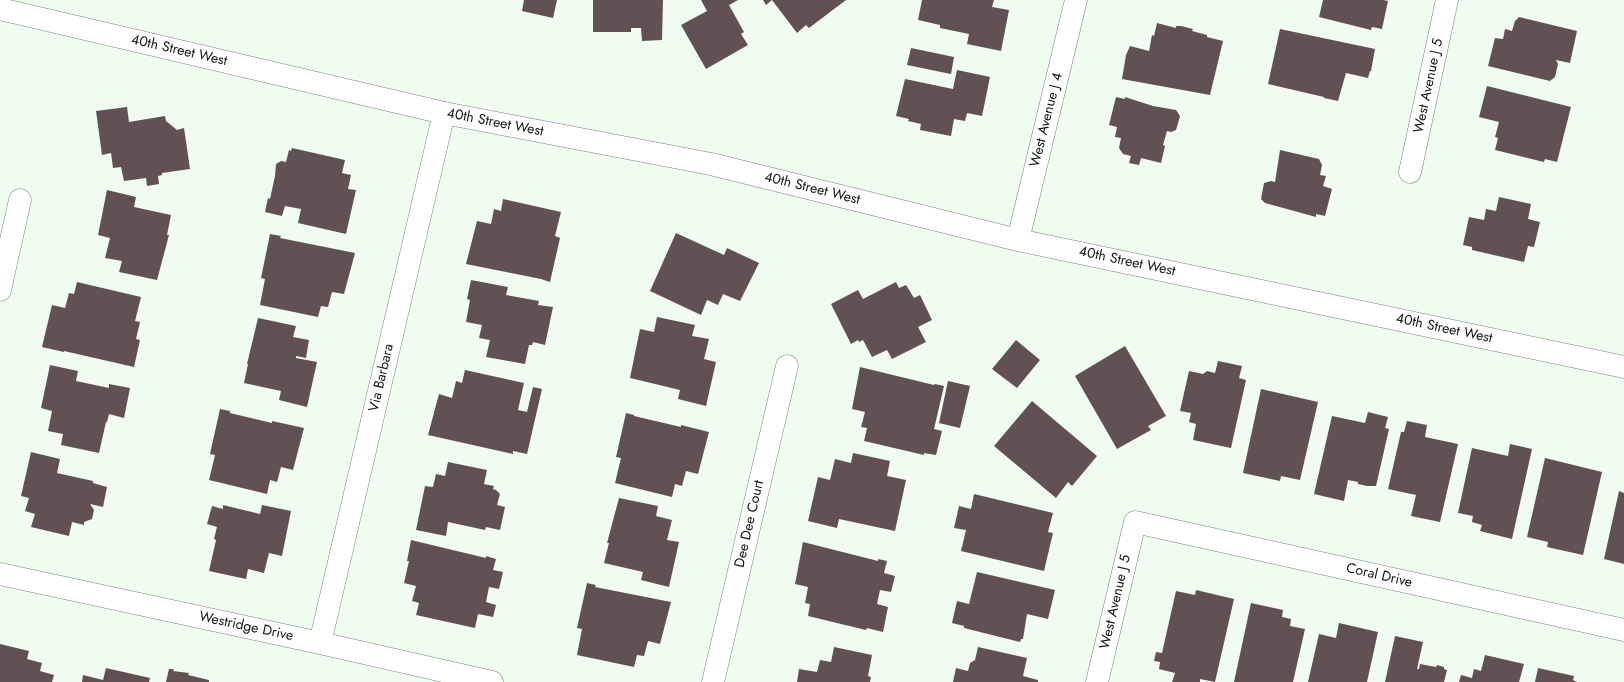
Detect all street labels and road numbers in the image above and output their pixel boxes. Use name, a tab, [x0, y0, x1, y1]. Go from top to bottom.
street label: 40th Street West	[129, 32, 229, 70]
street label: West Avenue J 5	[1411, 37, 1447, 135]
street label: West Avenue J 4	[1027, 71, 1067, 169]
street label: 40th Street West	[445, 105, 545, 141]
street label: 40th Street West	[762, 169, 862, 209]
street label: 40th Street West	[1077, 244, 1177, 280]
street label: 40th Street West	[1394, 311, 1494, 347]
street label: Via Barbara	[366, 342, 398, 414]
street label: Dee Dee Court	[732, 479, 768, 569]
street label: West Avenue J 5	[1097, 553, 1135, 651]
street label: Coral Drive	[1344, 560, 1414, 592]
street label: Westridge Drive	[197, 609, 295, 645]

